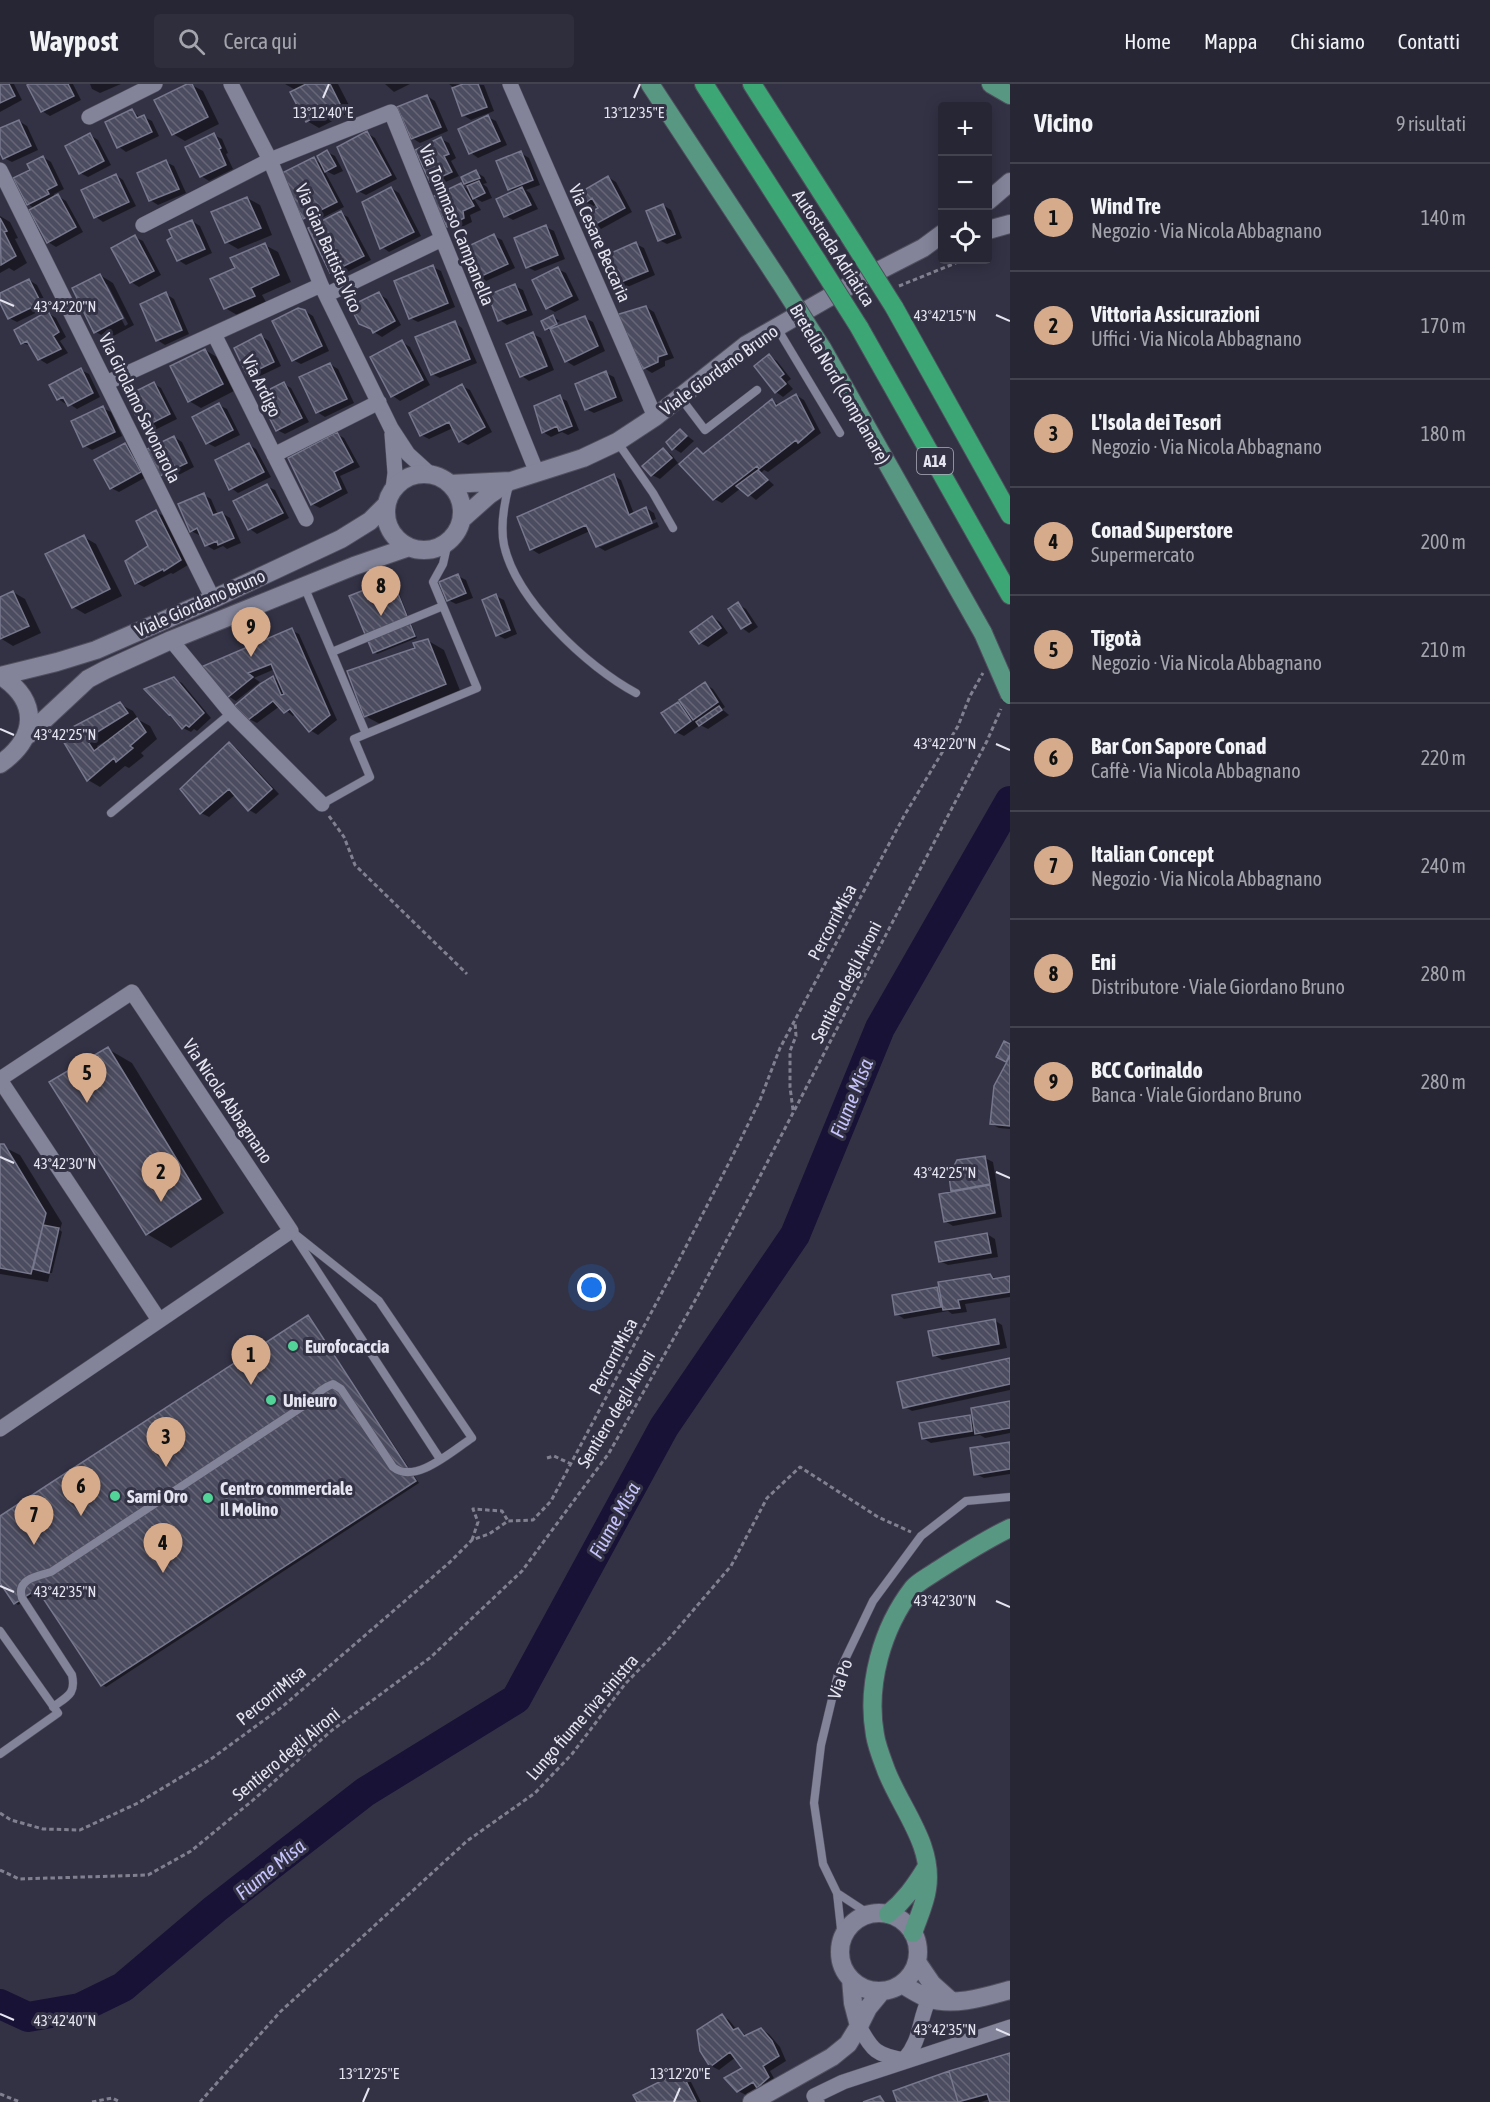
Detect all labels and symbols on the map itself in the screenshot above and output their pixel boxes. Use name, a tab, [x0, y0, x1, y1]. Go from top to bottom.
text: 13°12'40"E	[293, 104, 354, 121]
text: 13°12'35"E	[604, 104, 665, 121]
street label: Via Tommaso Campanella	[415, 141, 499, 309]
street label: Via Gian Battista Vico	[291, 180, 367, 316]
street label: Via Cesare Beccaria	[565, 181, 635, 305]
street label: Autostrada Adriatica	[789, 186, 879, 310]
text: 43°42'20"N	[34, 298, 96, 315]
street label: Bretella Nord (Complanare)	[786, 300, 894, 468]
text: 43°42'15"N	[914, 307, 976, 324]
street label: Viale Giordano Bruno	[656, 320, 782, 420]
street label: Via Girolamo Savonarola	[95, 330, 185, 486]
street label: Via Ardigo	[238, 352, 286, 420]
road number: A14	[917, 448, 953, 474]
street label: Viale Giordano Bruno	[132, 565, 268, 641]
pin: 8	[362, 566, 400, 616]
pin: 9	[232, 608, 270, 657]
text: 43°42'25"N	[34, 726, 96, 743]
text: 43°42'20"N	[914, 735, 976, 752]
street label: PercorriMisa	[803, 880, 861, 964]
street label: Sentiero degli Aironi	[806, 918, 886, 1046]
street label: Via Nicola Abbagnano	[179, 1035, 277, 1167]
pin: 5	[68, 1054, 106, 1103]
water label: Fiume Misa	[825, 1055, 877, 1141]
pin: 2	[142, 1152, 180, 1202]
text: 43°42'30"N	[34, 1155, 96, 1172]
text: 43°42'25"N	[914, 1164, 976, 1181]
your location	[577, 1273, 606, 1302]
street label: PercorriMisa	[584, 1314, 642, 1398]
pin: 1	[232, 1336, 270, 1385]
place label: Eurofocaccia	[305, 1336, 389, 1357]
marker: Eurofocaccia	[286, 1339, 300, 1353]
street label: Sentiero degli Aironi	[573, 1346, 659, 1472]
place label: Unieuro	[283, 1390, 337, 1411]
marker: Unieuro	[264, 1393, 278, 1407]
pin: 3	[146, 1418, 186, 1467]
pin: 6	[62, 1466, 100, 1516]
place label: Centro commerciale Il Molino	[220, 1478, 353, 1520]
water label: Fiume Misa	[584, 1478, 644, 1562]
place label: Sarni Oro	[127, 1486, 188, 1507]
marker: Sarni Oro	[108, 1489, 122, 1503]
marker: Centro commerciale Il Molino	[201, 1491, 215, 1505]
pin: 7	[15, 1496, 54, 1545]
pin: 4	[144, 1524, 182, 1573]
text: 43°42'35"N	[34, 1583, 96, 1600]
text: 43°42'30"N	[914, 1592, 976, 1609]
street label: Lungo fiume riva sinistra	[522, 1650, 642, 1784]
street label: Via Po	[823, 1656, 857, 1702]
street label: PercorriMisa	[232, 1661, 310, 1729]
street label: Sentiero degli Aironi	[228, 1703, 344, 1805]
water label: Fiume Misa	[231, 1834, 309, 1904]
text: 43°42'40"N	[34, 2012, 96, 2029]
text: 43°42'35"N	[914, 2021, 976, 2038]
text: 13°12'25"E	[339, 2065, 400, 2082]
text: 13°12'20"E	[650, 2065, 711, 2082]

